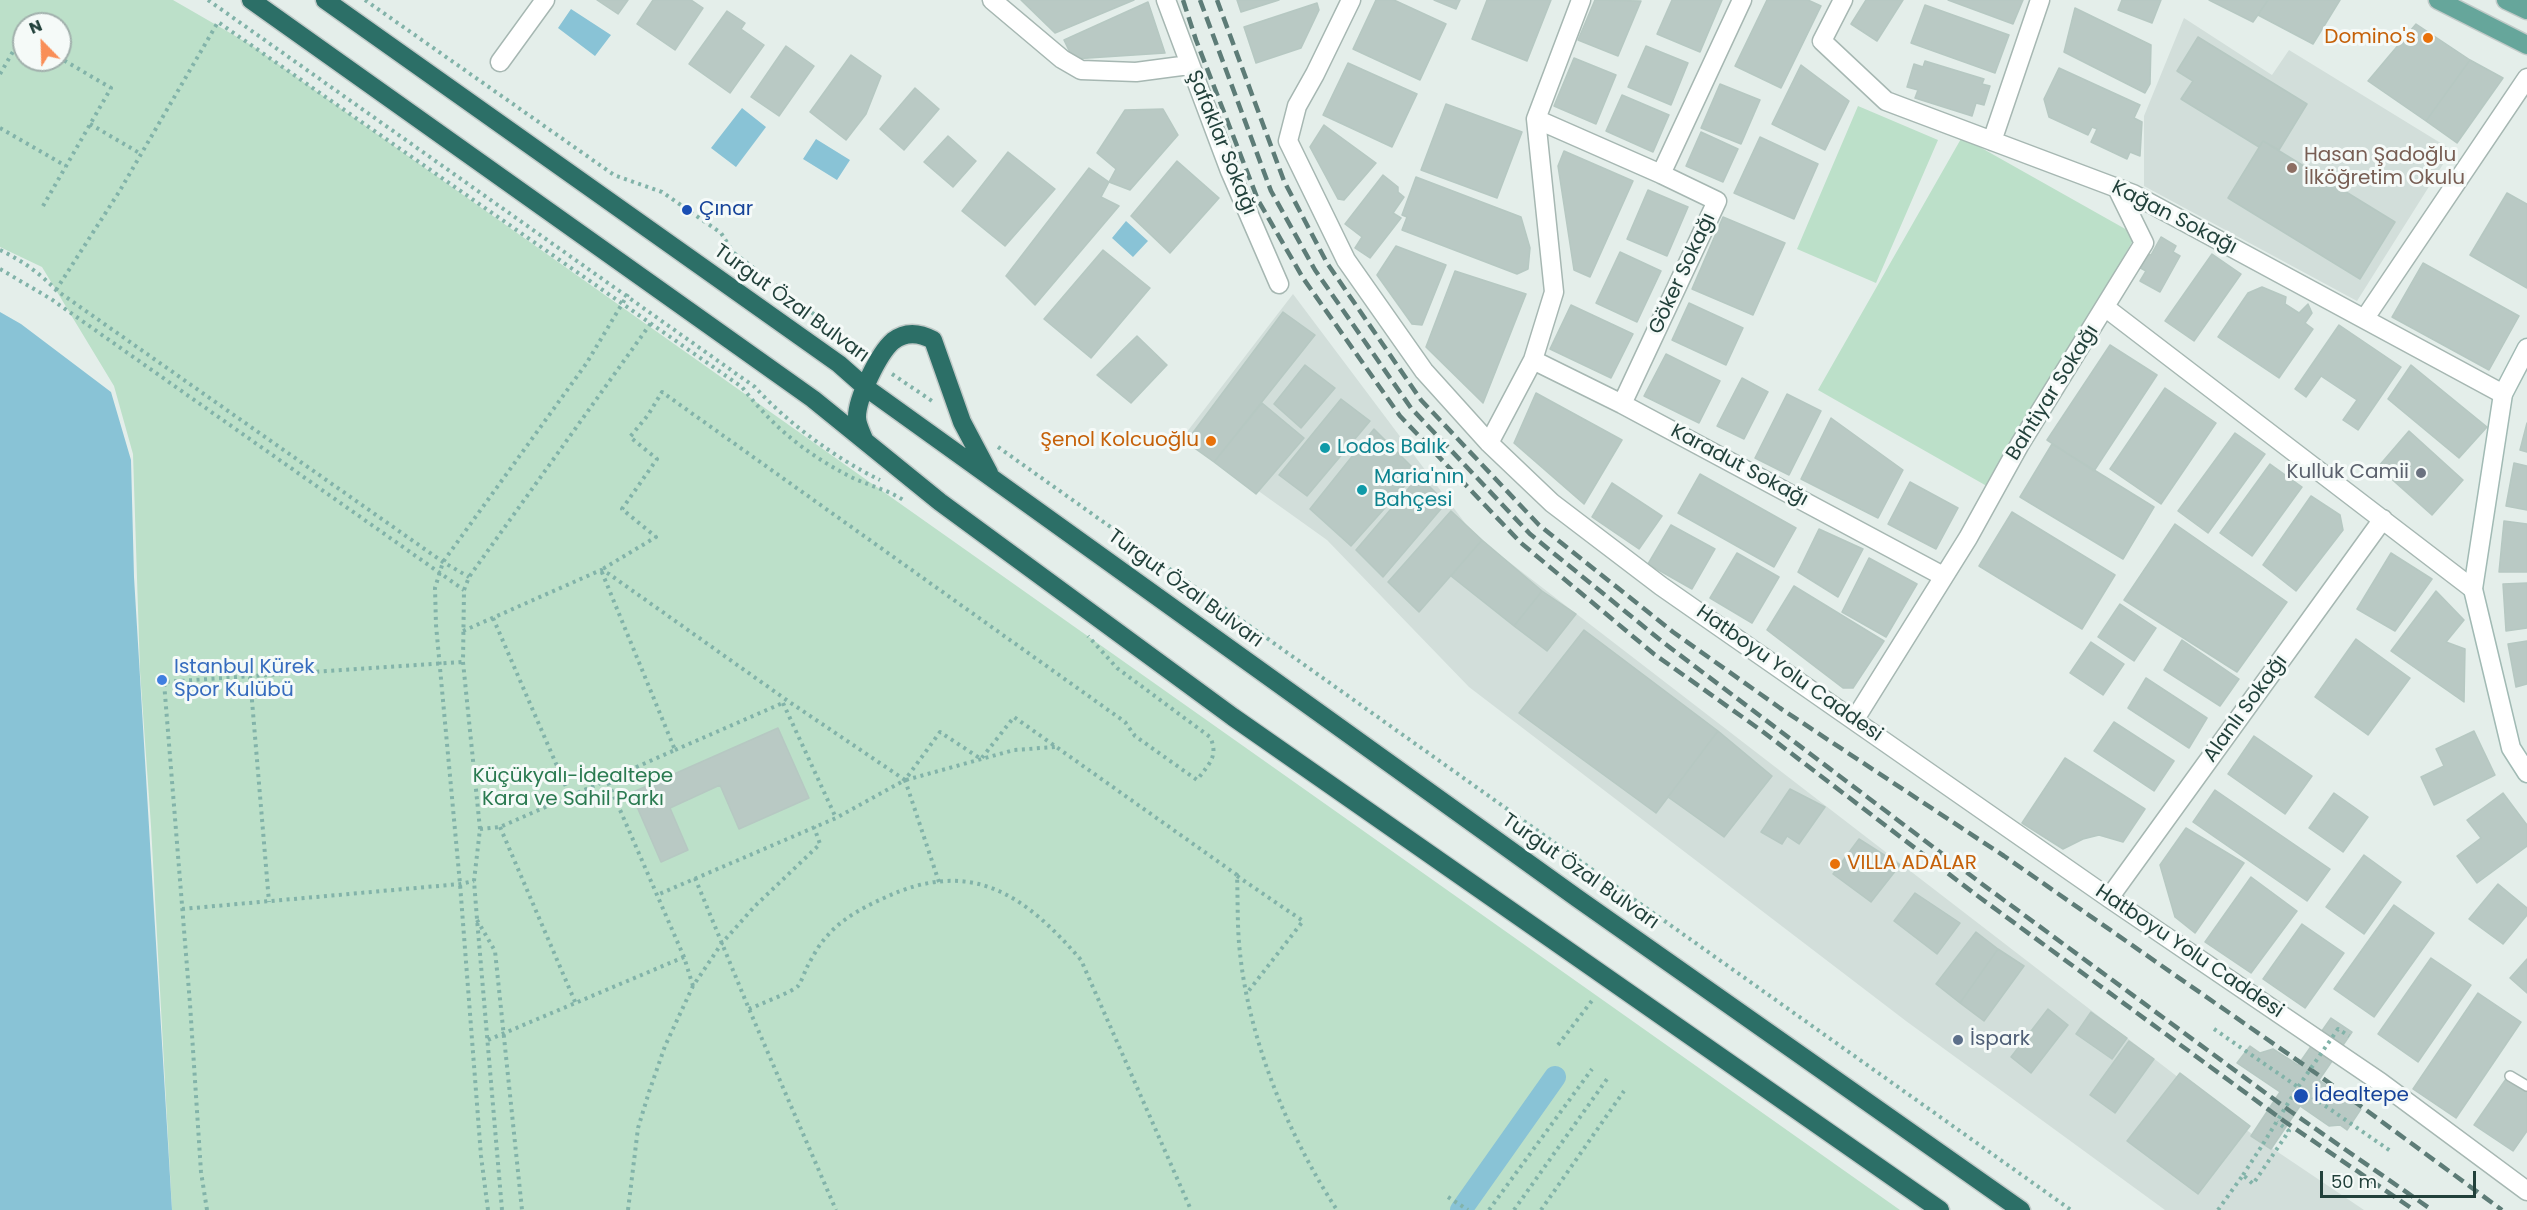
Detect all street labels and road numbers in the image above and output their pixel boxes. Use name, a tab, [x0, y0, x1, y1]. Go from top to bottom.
street label: Şafaklar Sokağı	[1181, 67, 1261, 219]
street label: Kağan Sokağı	[2107, 176, 2241, 260]
street label: Göker Sokağı	[1645, 210, 1721, 338]
street label: Turgut Özal Bulvarı	[709, 240, 873, 368]
street label: Bahtiyar Sokağı	[2002, 321, 2104, 465]
street label: Karadut Sokağı	[1666, 420, 1812, 512]
street label: Turgut Özal Bulvarı	[1103, 525, 1267, 653]
street label: Hatboyu Yolu Caddesi	[1691, 601, 1887, 747]
street label: Alanlı Sokağı	[2199, 651, 2293, 767]
street label: Turgut Özal Bulvarı	[1497, 809, 1663, 935]
street label: Hatboyu Yolu Caddesi	[2090, 880, 2288, 1024]

